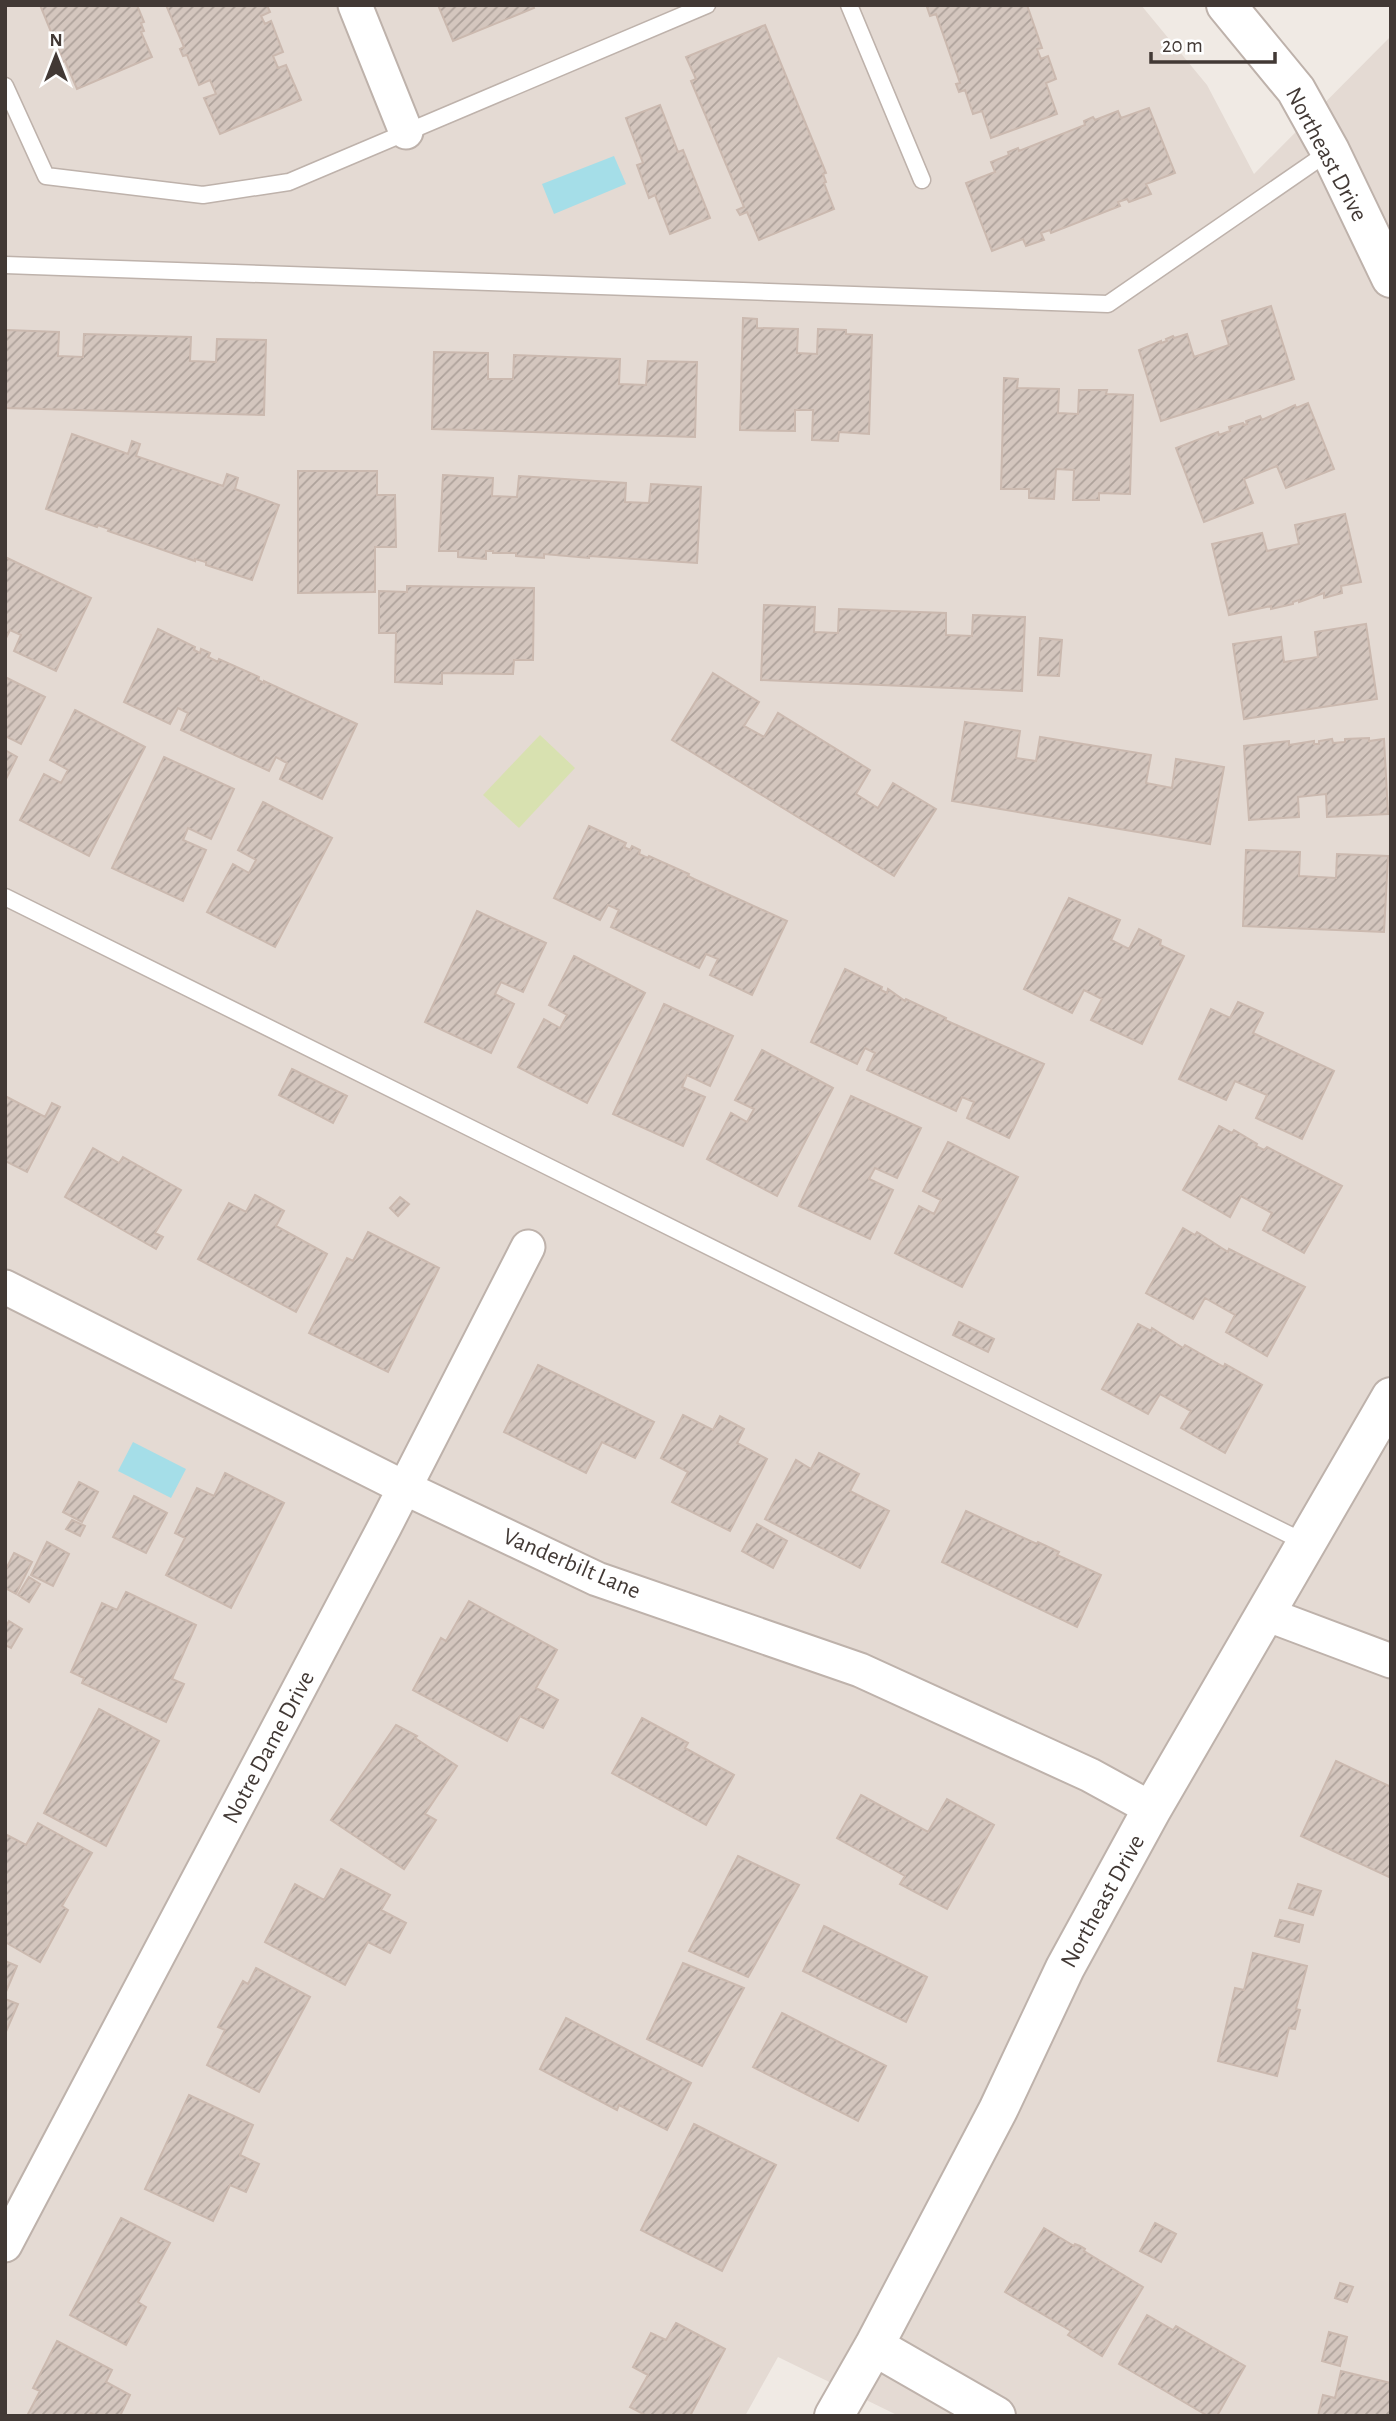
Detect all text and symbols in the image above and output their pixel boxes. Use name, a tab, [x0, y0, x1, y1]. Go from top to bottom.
north arrow	[21, 21, 91, 91]
scale bar	[1151, 21, 1275, 65]
text: N	[49, 31, 63, 50]
text: 20 m	[1162, 35, 1203, 56]
street label: Northeast Drive	[1281, 84, 1371, 225]
street label: Vanderbilt Lane	[499, 1524, 644, 1604]
street label: Notre Dame Drive	[219, 1667, 319, 1828]
street label: Northeast Drive	[1057, 1831, 1149, 1972]

